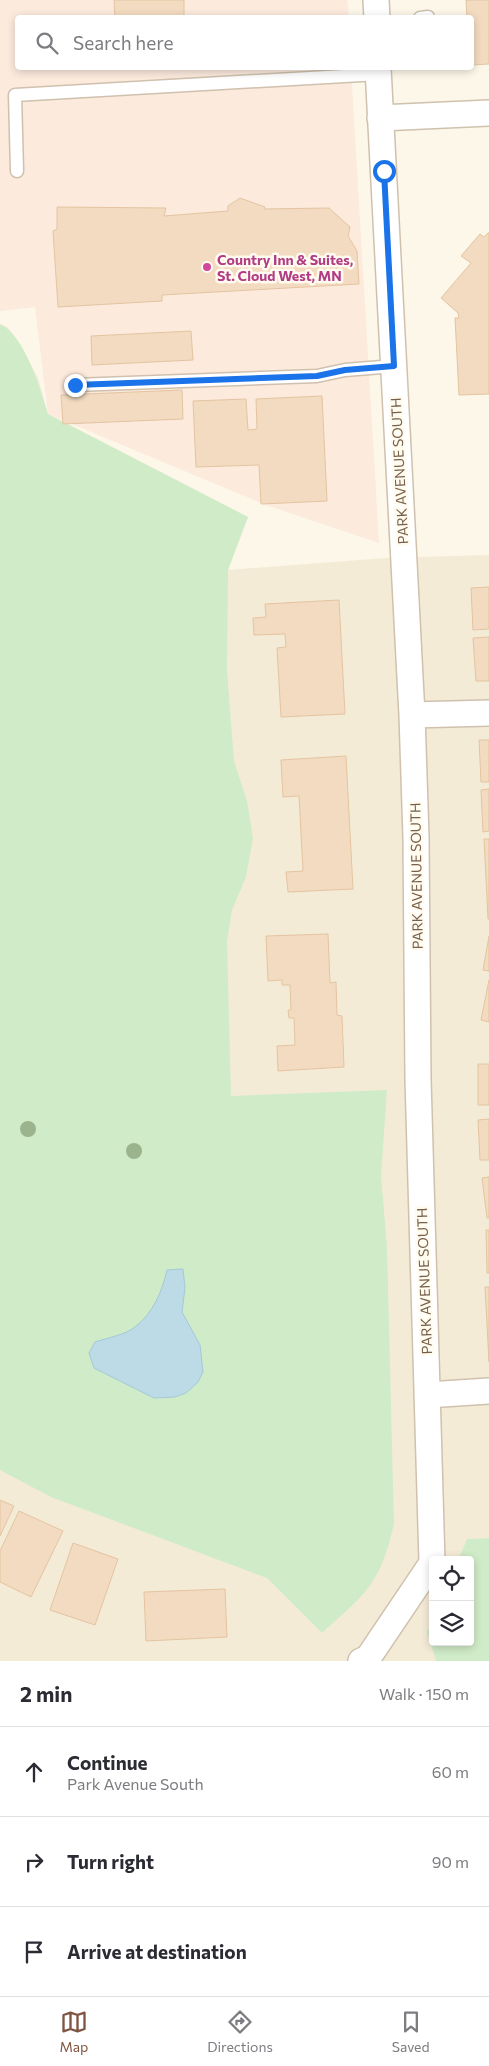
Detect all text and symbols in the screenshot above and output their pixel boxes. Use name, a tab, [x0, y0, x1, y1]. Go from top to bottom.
search box	[15, 15, 474, 70]
icon: search	[33, 29, 61, 57]
text: Search here	[73, 31, 173, 54]
route start	[373, 160, 396, 183]
place label: Country Inn & Suites, St. Cloud West, MN	[217, 251, 353, 284]
marker: Country Inn & Suites, St. Cloud West, MN	[201, 261, 213, 273]
route end	[64, 374, 87, 397]
street label: PARK AVENUE SOUTH	[387, 397, 411, 545]
street label: PARK AVENUE SOUTH	[406, 802, 426, 950]
street label: PARK AVENUE SOUTH	[413, 1207, 435, 1355]
map controls	[429, 1556, 474, 1646]
button: locate	[429, 1556, 474, 1601]
button: layers	[429, 1601, 474, 1646]
text: 2 min	[20, 1681, 72, 1706]
text: Walk · 150 m	[379, 1684, 469, 1703]
text: Continue	[67, 1751, 147, 1774]
icon: ahead	[20, 1758, 48, 1786]
text: 60 m	[432, 1762, 469, 1781]
text: Park Avenue South	[67, 1774, 204, 1793]
icon: right	[20, 1848, 48, 1876]
text: Turn right	[67, 1850, 154, 1873]
text: 90 m	[432, 1852, 469, 1871]
icon: arrive	[20, 1938, 48, 1966]
text: Arrive at destination	[67, 1940, 247, 1963]
tab: Map	[59, 2008, 88, 2055]
tab: Directions	[207, 2008, 273, 2055]
tab: Saved	[392, 2008, 430, 2055]

